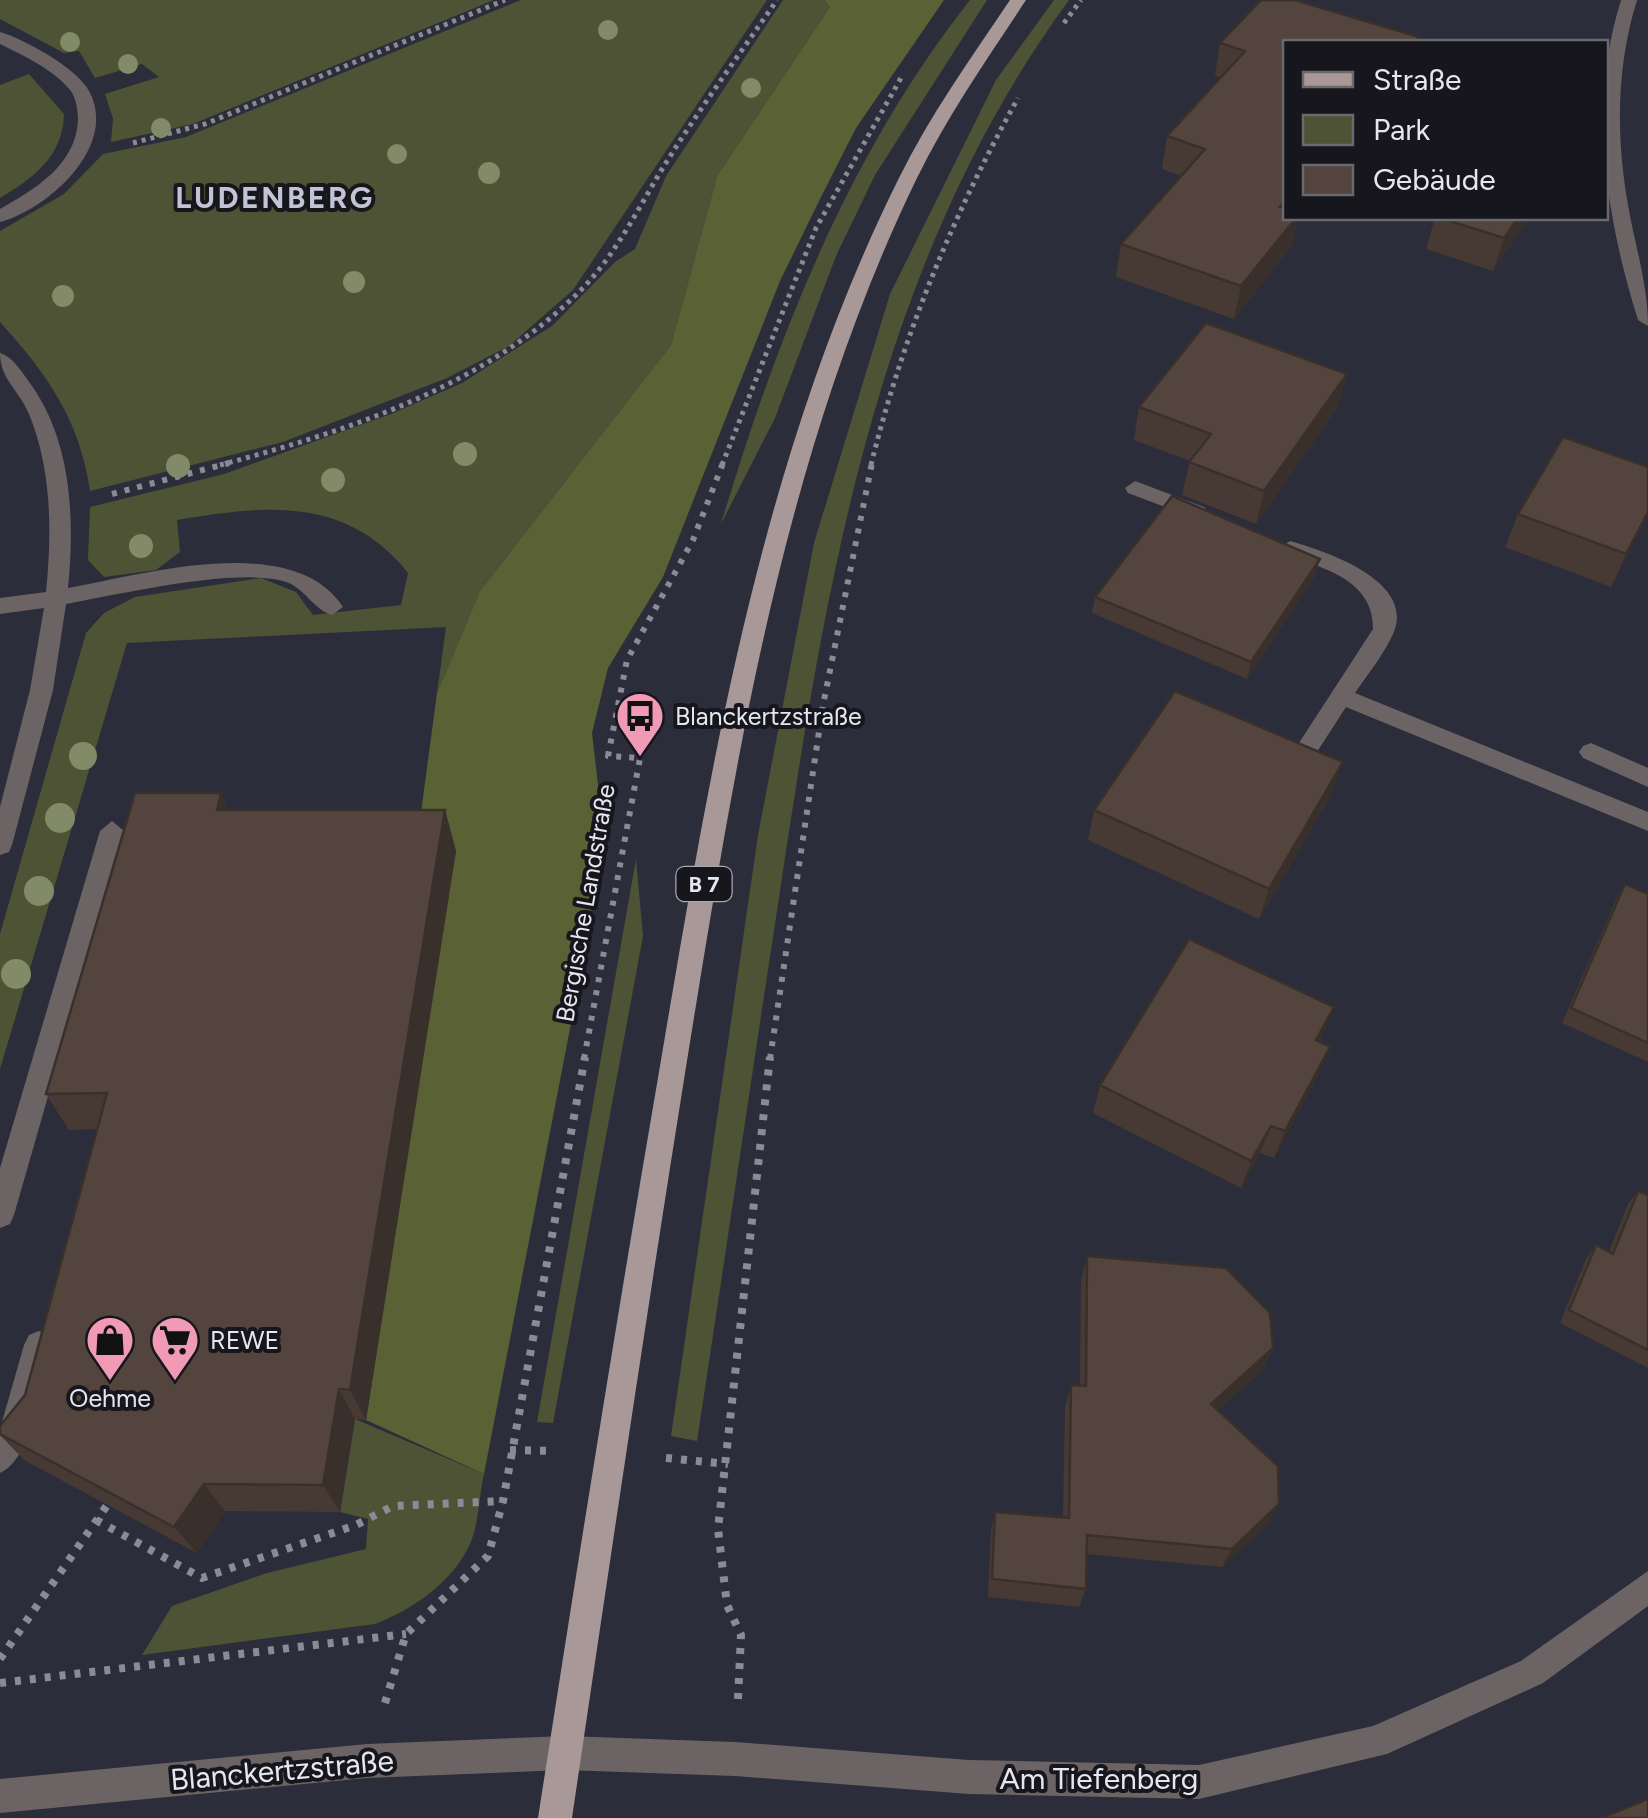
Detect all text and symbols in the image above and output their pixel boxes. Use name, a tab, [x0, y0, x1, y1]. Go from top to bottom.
legend	[1283, 40, 1608, 220]
text: Straße	[1373, 61, 1462, 98]
text: Park	[1373, 111, 1431, 148]
text: Gebäude	[1373, 161, 1496, 198]
district label: LUDENBERG	[175, 179, 375, 216]
bus stop icon: Blanckertzstraße	[614, 690, 666, 758]
place label: Blanckertzstraße	[675, 701, 862, 731]
street label: Bergische Landstraße	[549, 782, 621, 1024]
road number: B 7	[676, 867, 732, 901]
shop icon: Oehme	[84, 1314, 136, 1382]
supermarket icon: REWE	[149, 1314, 201, 1382]
place label: REWE	[210, 1325, 279, 1355]
place label: Oehme	[69, 1383, 151, 1413]
street label: Blanckertzstraße	[169, 1742, 395, 1798]
street label: Am Tiefenberg	[1000, 1760, 1198, 1797]

